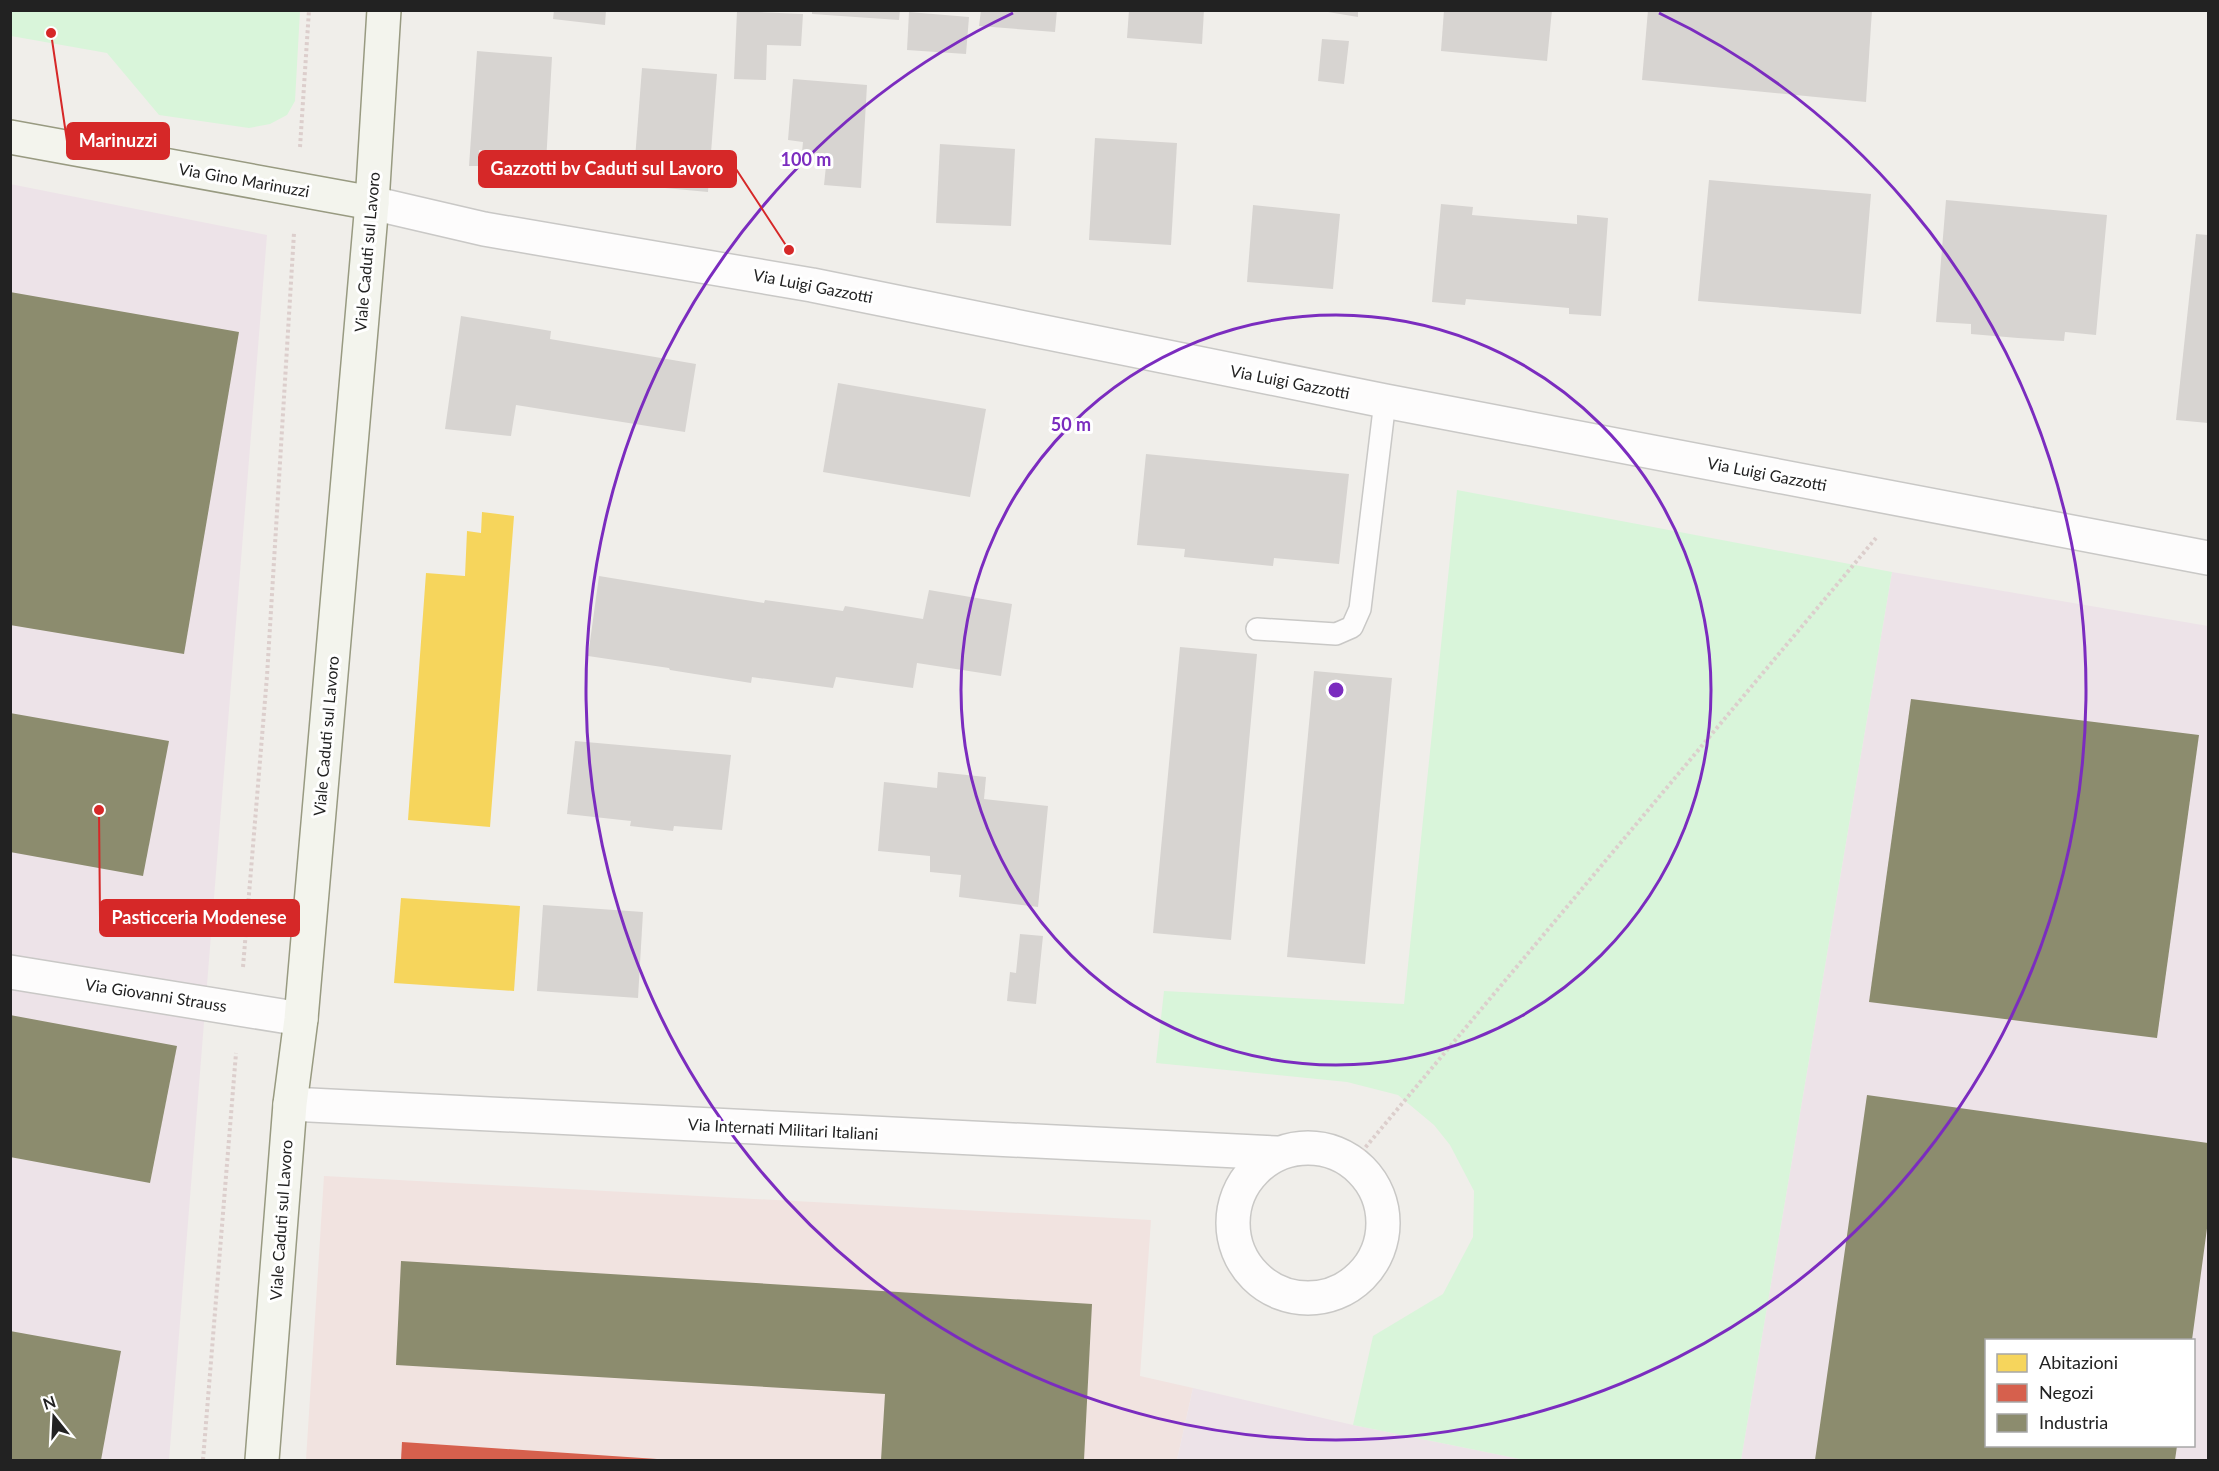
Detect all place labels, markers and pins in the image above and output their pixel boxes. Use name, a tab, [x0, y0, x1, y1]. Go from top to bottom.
callout: Marinuzzi	[67, 123, 169, 159]
callout: Gazzotti bv Caduti sul Lavoro	[479, 151, 736, 187]
centre of rings	[1326, 680, 1346, 700]
callout: Pasticceria Modenese	[100, 900, 299, 936]

